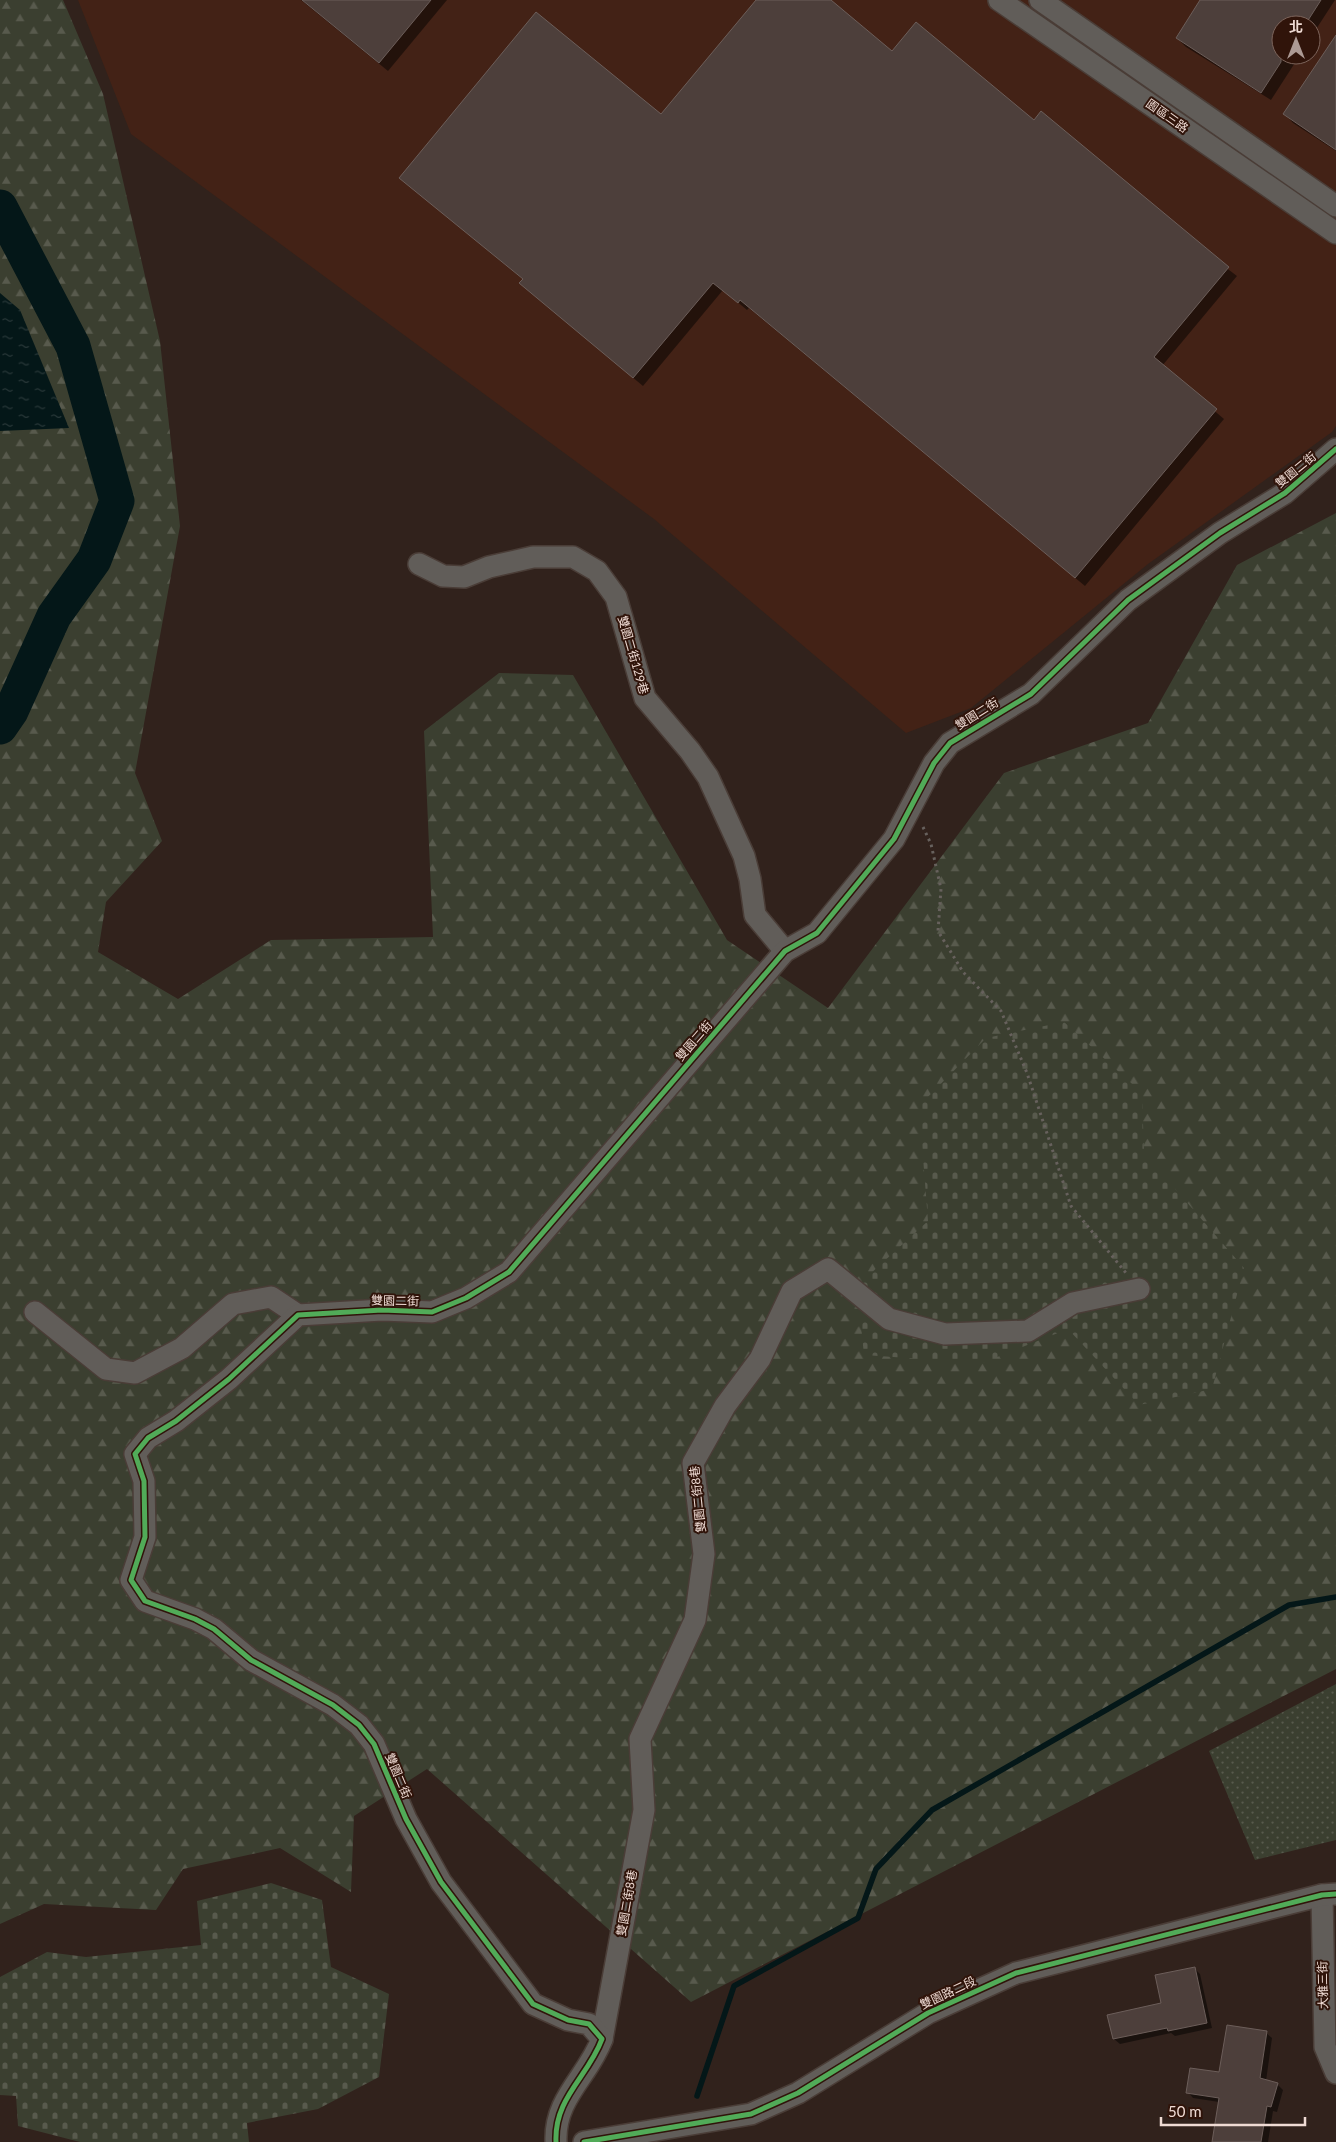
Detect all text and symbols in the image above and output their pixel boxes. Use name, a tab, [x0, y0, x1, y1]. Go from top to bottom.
north arrow	[1271, 15, 1321, 65]
text: 北	[1289, 18, 1303, 35]
street label: 園區三路	[1143, 96, 1191, 136]
street label: 雙園二街	[1272, 449, 1319, 491]
street label: 雙園二街129巷	[615, 614, 652, 696]
street label: 雙園二街	[952, 694, 1001, 733]
street label: 雙園二街	[672, 1018, 715, 1064]
street label: 雙園二街	[371, 1293, 419, 1308]
street label: 雙園二街8巷	[687, 1465, 708, 1533]
street label: 雙園二街	[382, 1751, 415, 1801]
street label: 雙園二街8巷	[613, 1869, 640, 1937]
street label: 大雅三街	[1315, 1961, 1330, 2009]
street label: 雙園路二段	[917, 1973, 978, 2012]
scale bar	[1161, 2094, 1305, 2126]
text: 50 m	[1168, 2102, 1202, 2120]

